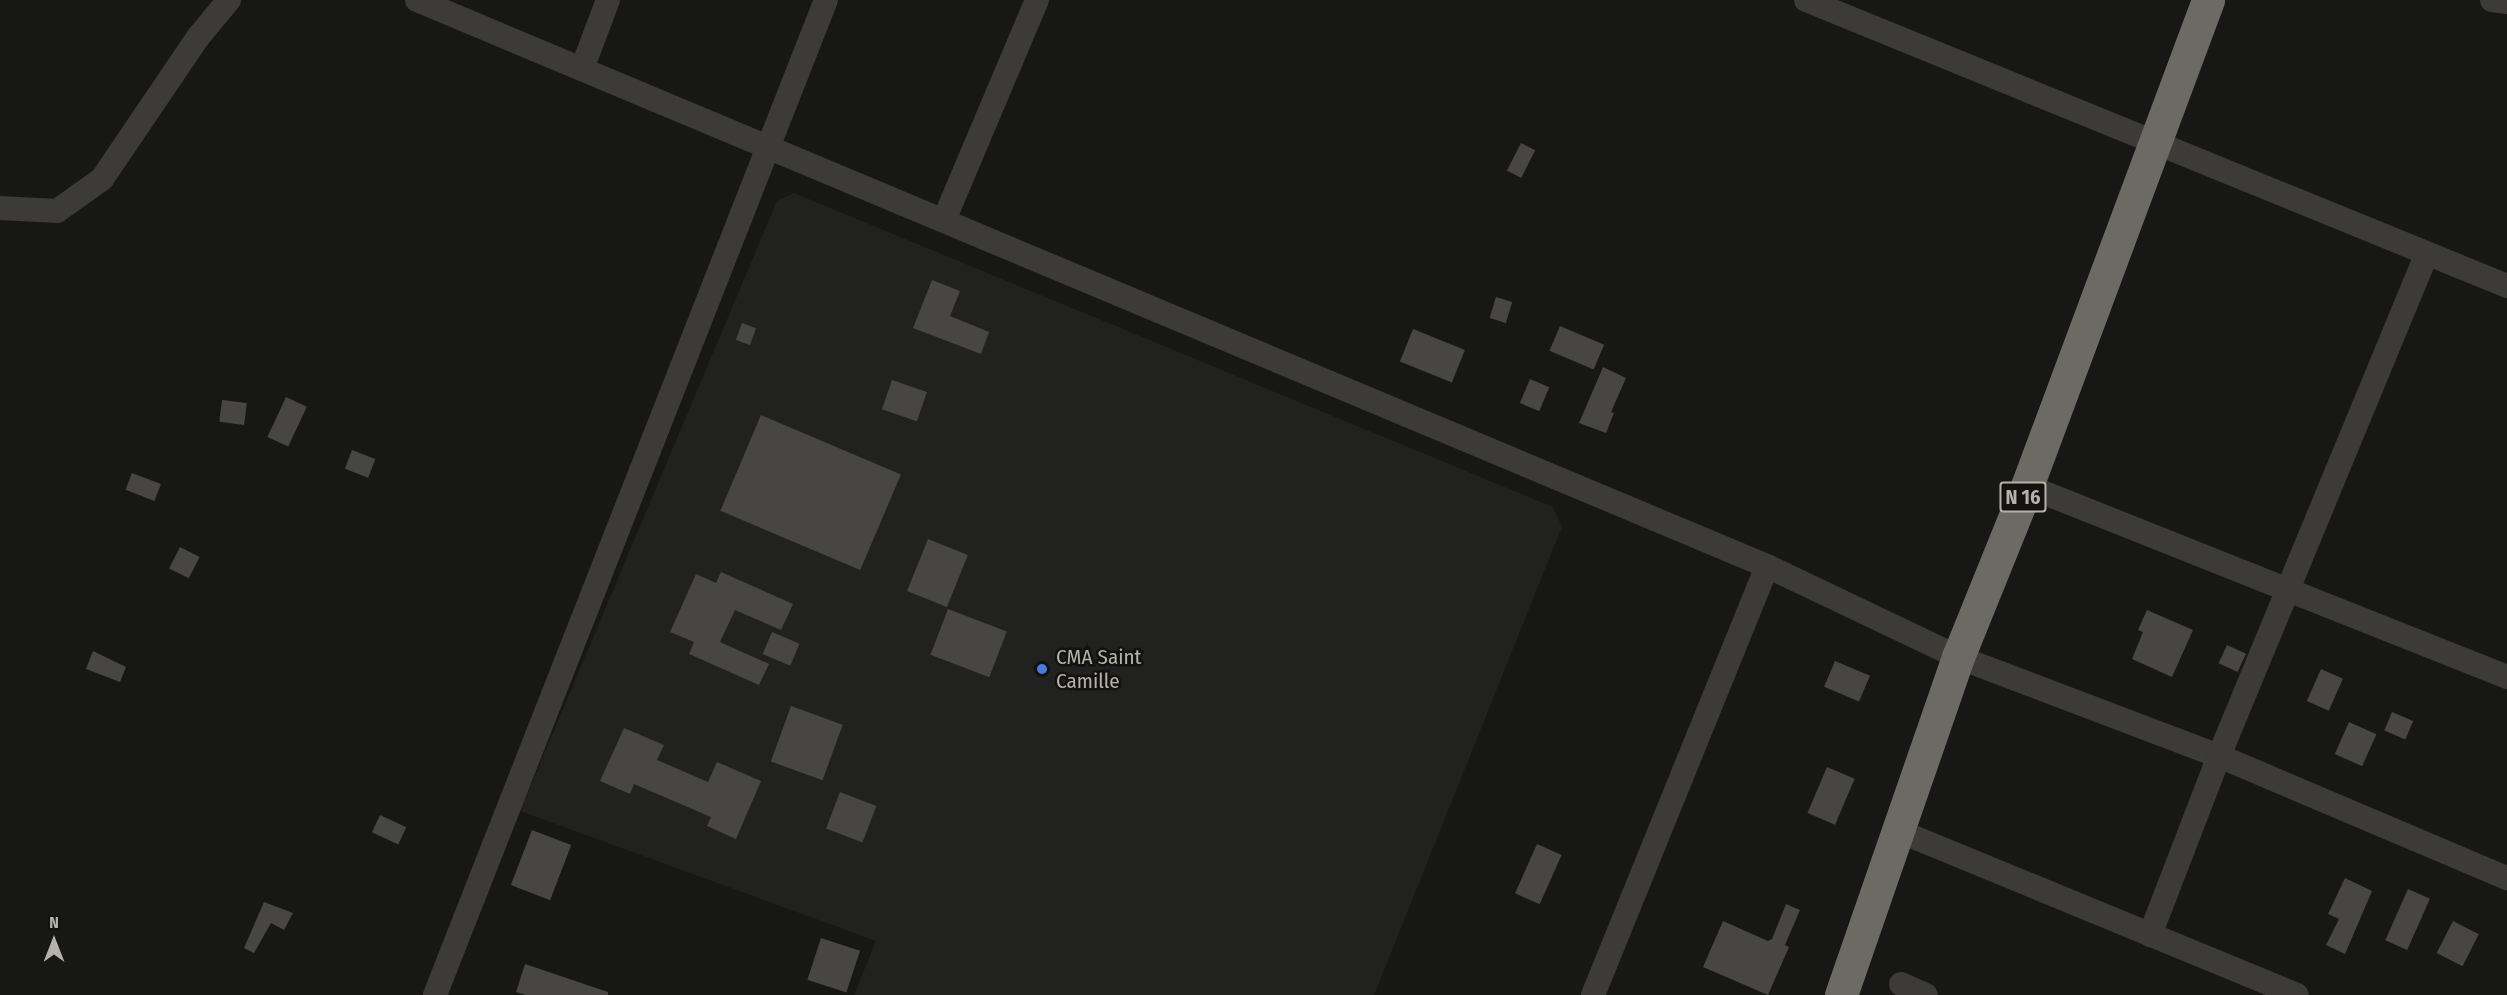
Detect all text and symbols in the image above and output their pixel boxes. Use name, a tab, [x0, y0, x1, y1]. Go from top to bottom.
road number: N 16	[1999, 480, 2047, 514]
place label: CMA Saint Camille	[1056, 644, 1141, 694]
marker: CMA Saint Camille	[1033, 660, 1051, 678]
north arrow	[24, 911, 84, 971]
text: N	[49, 913, 59, 932]

